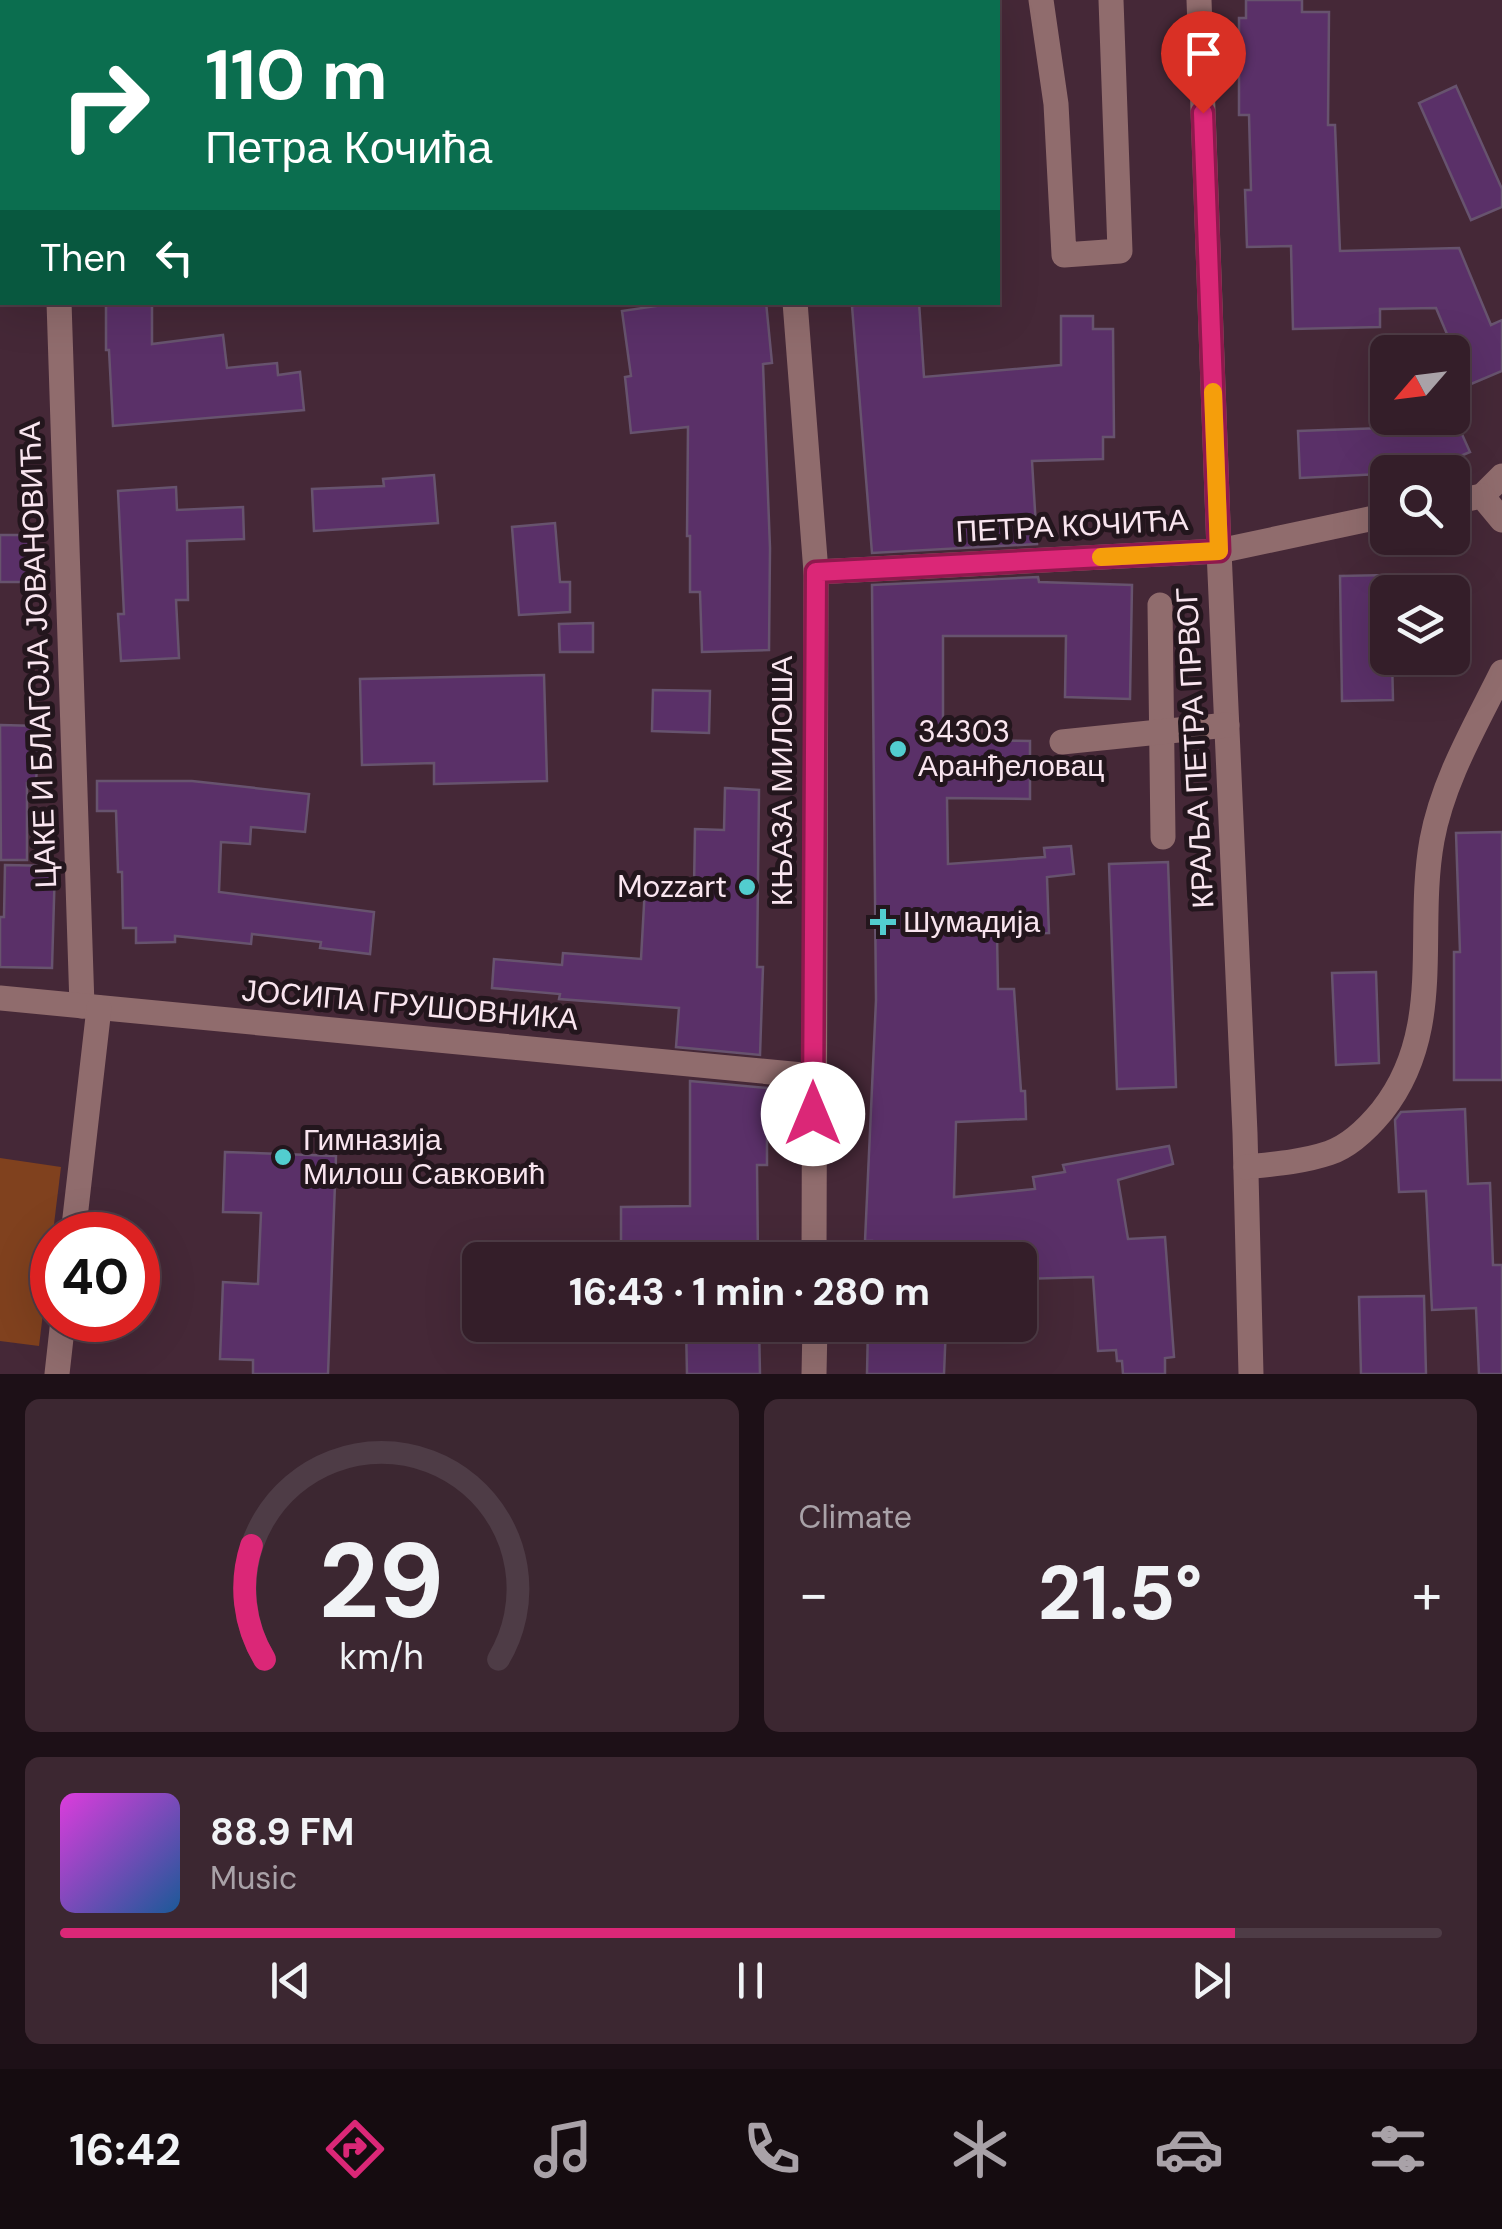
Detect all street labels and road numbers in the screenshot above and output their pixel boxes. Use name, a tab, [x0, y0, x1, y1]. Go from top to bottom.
street label: ЦАКЕ И БЛАГОЈА ЈОВАНОВИЋА	[10, 421, 65, 889]
street label: ПЕТРА КОЧИЋА	[955, 500, 1189, 551]
street label: КРАЉА ПЕТРА ПРВОГ	[1167, 587, 1222, 909]
street label: КЊАЗА МИЛОША	[762, 656, 801, 906]
street label: ЈОСИПА ГРУШОВНИКА	[240, 970, 580, 1039]

